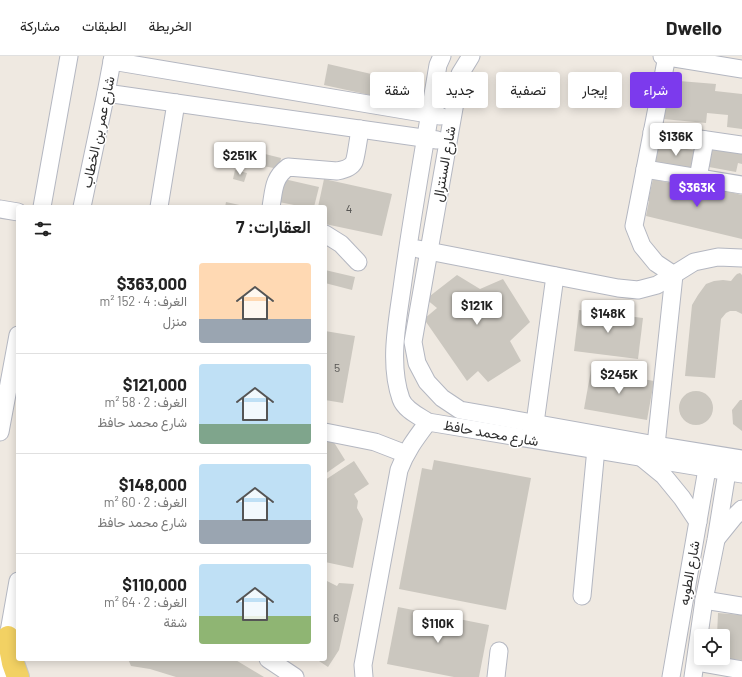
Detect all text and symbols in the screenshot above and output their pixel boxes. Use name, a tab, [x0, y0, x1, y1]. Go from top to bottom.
text: Dwello	[666, 16, 722, 39]
text: مشاركة	[20, 17, 60, 34]
text: الطبقات	[82, 17, 126, 34]
text: الخريطة	[148, 17, 192, 34]
chip: شقة	[370, 72, 424, 108]
chip: جديد	[432, 72, 488, 108]
chip: تصفية	[496, 72, 560, 108]
chip: إيجار	[568, 72, 622, 108]
chip: شراء	[630, 72, 682, 108]
street label: شارع عمر بن الخطاب	[77, 75, 121, 190]
pin: $136K	[648, 123, 704, 157]
street label: شارع السنترال	[428, 125, 461, 204]
text: $136K	[659, 128, 693, 144]
pin: $251K	[212, 142, 268, 176]
text: $251K	[223, 147, 257, 163]
pin: $363K	[669, 174, 725, 208]
text: $363K	[679, 179, 715, 195]
house number: 4	[346, 201, 352, 215]
text: العقارات: 7	[236, 216, 311, 236]
icon: filters	[32, 218, 54, 240]
text: $363,000	[117, 273, 187, 293]
icon: home	[231, 279, 279, 327]
pin: $121K	[449, 292, 505, 326]
text: الغرف: 4 · 152 m²	[99, 293, 187, 309]
text: $121K	[461, 297, 493, 313]
pin: $148K	[580, 300, 636, 334]
text: $148K	[590, 305, 626, 321]
text: منزل	[163, 313, 187, 329]
house number: 5	[334, 360, 340, 374]
pin: $245K	[591, 361, 647, 395]
text: $245K	[600, 366, 638, 382]
text: $121,000	[123, 374, 187, 394]
icon: home	[231, 380, 279, 428]
text: الغرف: 2 · 58 m²	[104, 394, 187, 410]
text: شارع محمد حافظ	[98, 414, 187, 430]
street label: شارع محمد حافظ	[442, 416, 540, 452]
text: $148,000	[119, 474, 187, 494]
icon: home	[231, 480, 279, 528]
text: الغرف: 2 · 60 m²	[104, 494, 187, 510]
text: شارع محمد حافظ	[98, 514, 187, 530]
street label: شارع الطوبه	[674, 539, 706, 607]
text: $110,000	[122, 574, 187, 594]
icon: home	[231, 580, 279, 628]
text: الغرف: 2 · 64 m²	[104, 594, 187, 610]
house number: 6	[333, 610, 339, 624]
pin: $110K	[410, 610, 466, 644]
text: شقة	[164, 614, 187, 630]
text: $110K	[422, 615, 454, 631]
map controls	[694, 629, 730, 665]
button: locate	[694, 629, 730, 665]

